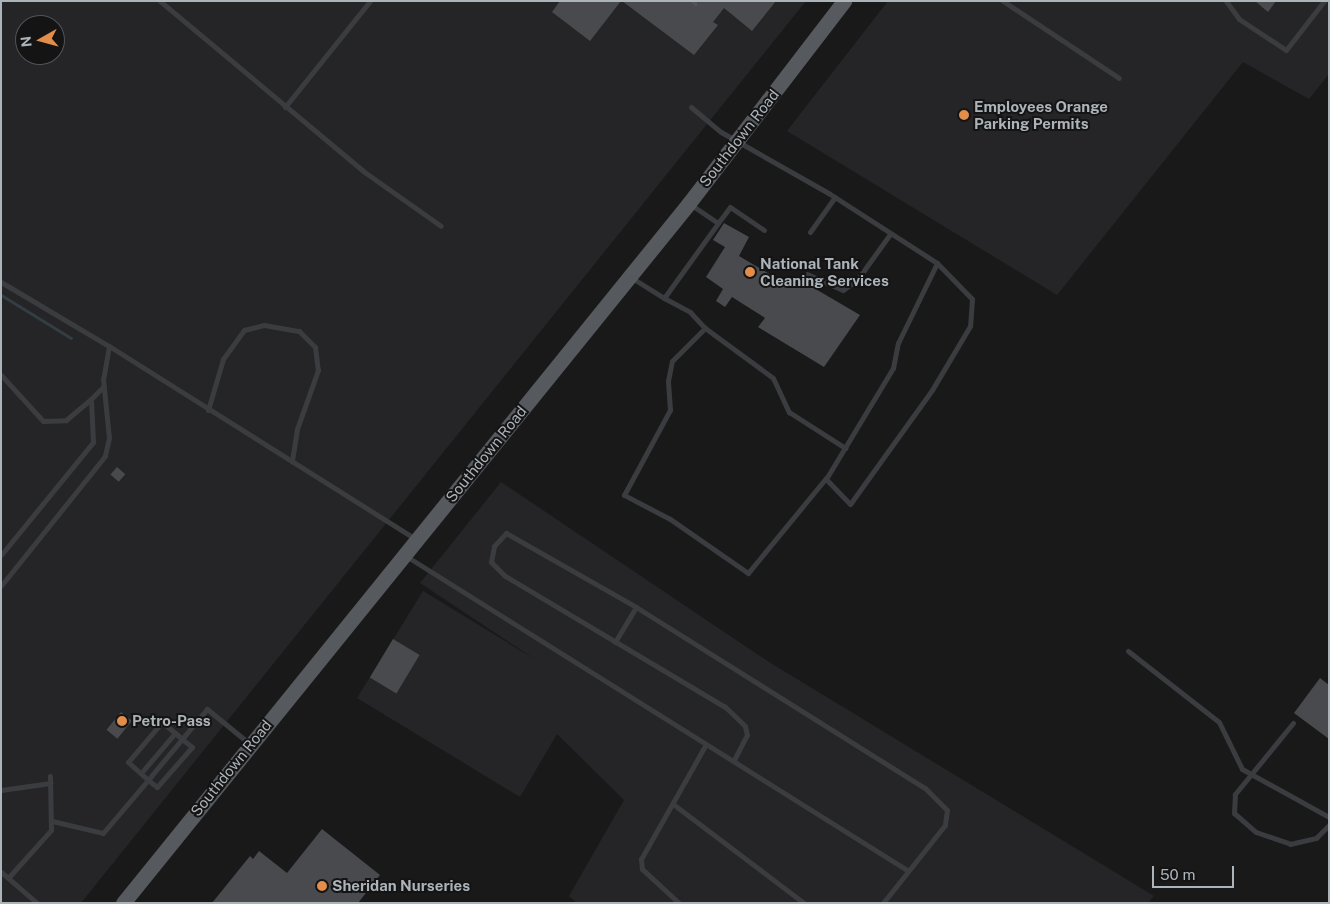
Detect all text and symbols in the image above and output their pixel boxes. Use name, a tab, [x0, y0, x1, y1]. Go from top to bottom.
north arrow	[15, 15, 65, 65]
text: N	[17, 35, 35, 48]
street label: Southdown Road	[695, 86, 783, 190]
place label: Employees Orange Parking Permits	[974, 97, 1108, 132]
marker: Employees Orange Parking Permits	[958, 109, 970, 121]
place label: National Tank Cleaning Services	[760, 254, 889, 289]
marker: National Tank Cleaning Services	[744, 266, 756, 278]
street label: Southdown Road	[442, 402, 530, 506]
place label: Petro-Pass	[132, 712, 211, 730]
marker: Petro-Pass	[116, 715, 128, 727]
street label: Southdown Road	[187, 716, 275, 820]
scale bar	[1155, 856, 1238, 888]
text: 50 m	[1160, 866, 1195, 883]
place label: Sheridan Nurseries	[332, 877, 470, 895]
marker: Sheridan Nurseries	[316, 880, 328, 892]

